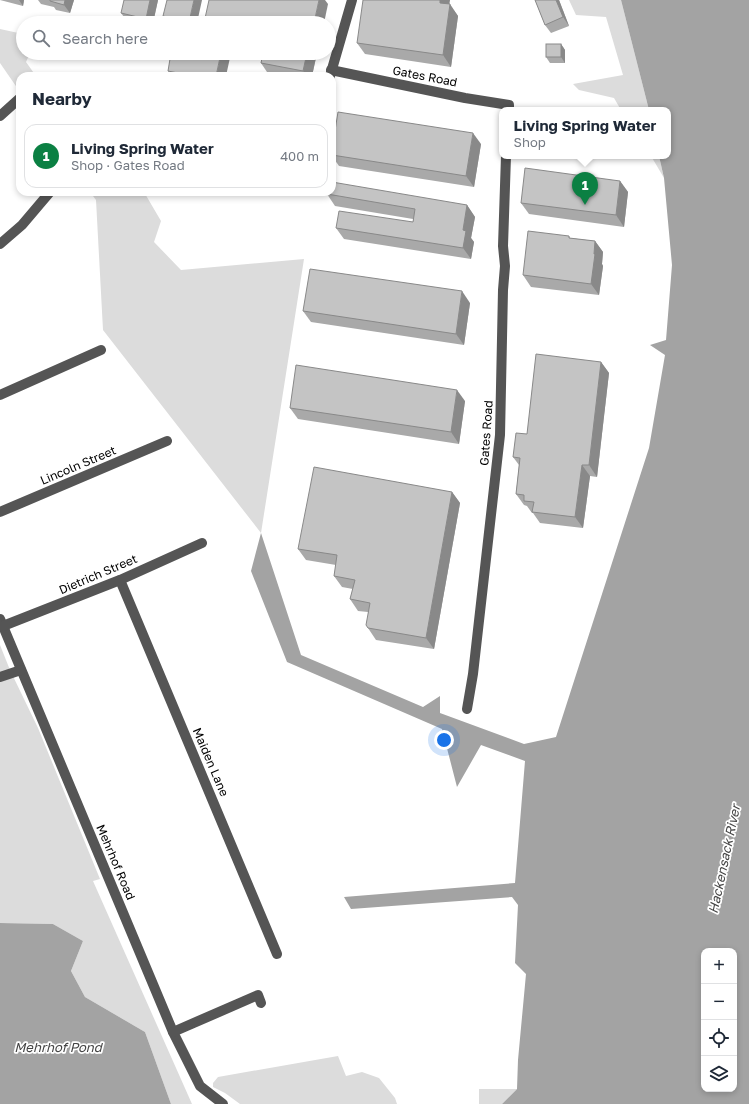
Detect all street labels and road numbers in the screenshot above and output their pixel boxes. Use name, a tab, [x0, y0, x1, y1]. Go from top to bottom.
street label: Gates Road	[391, 62, 459, 90]
street label: Gates Road	[476, 400, 496, 466]
street label: Lincoln Street	[38, 442, 118, 488]
street label: Dietrich Street	[57, 551, 140, 597]
street label: Maiden Lane	[190, 725, 232, 799]
street label: Mehrhof Road	[93, 822, 139, 902]

